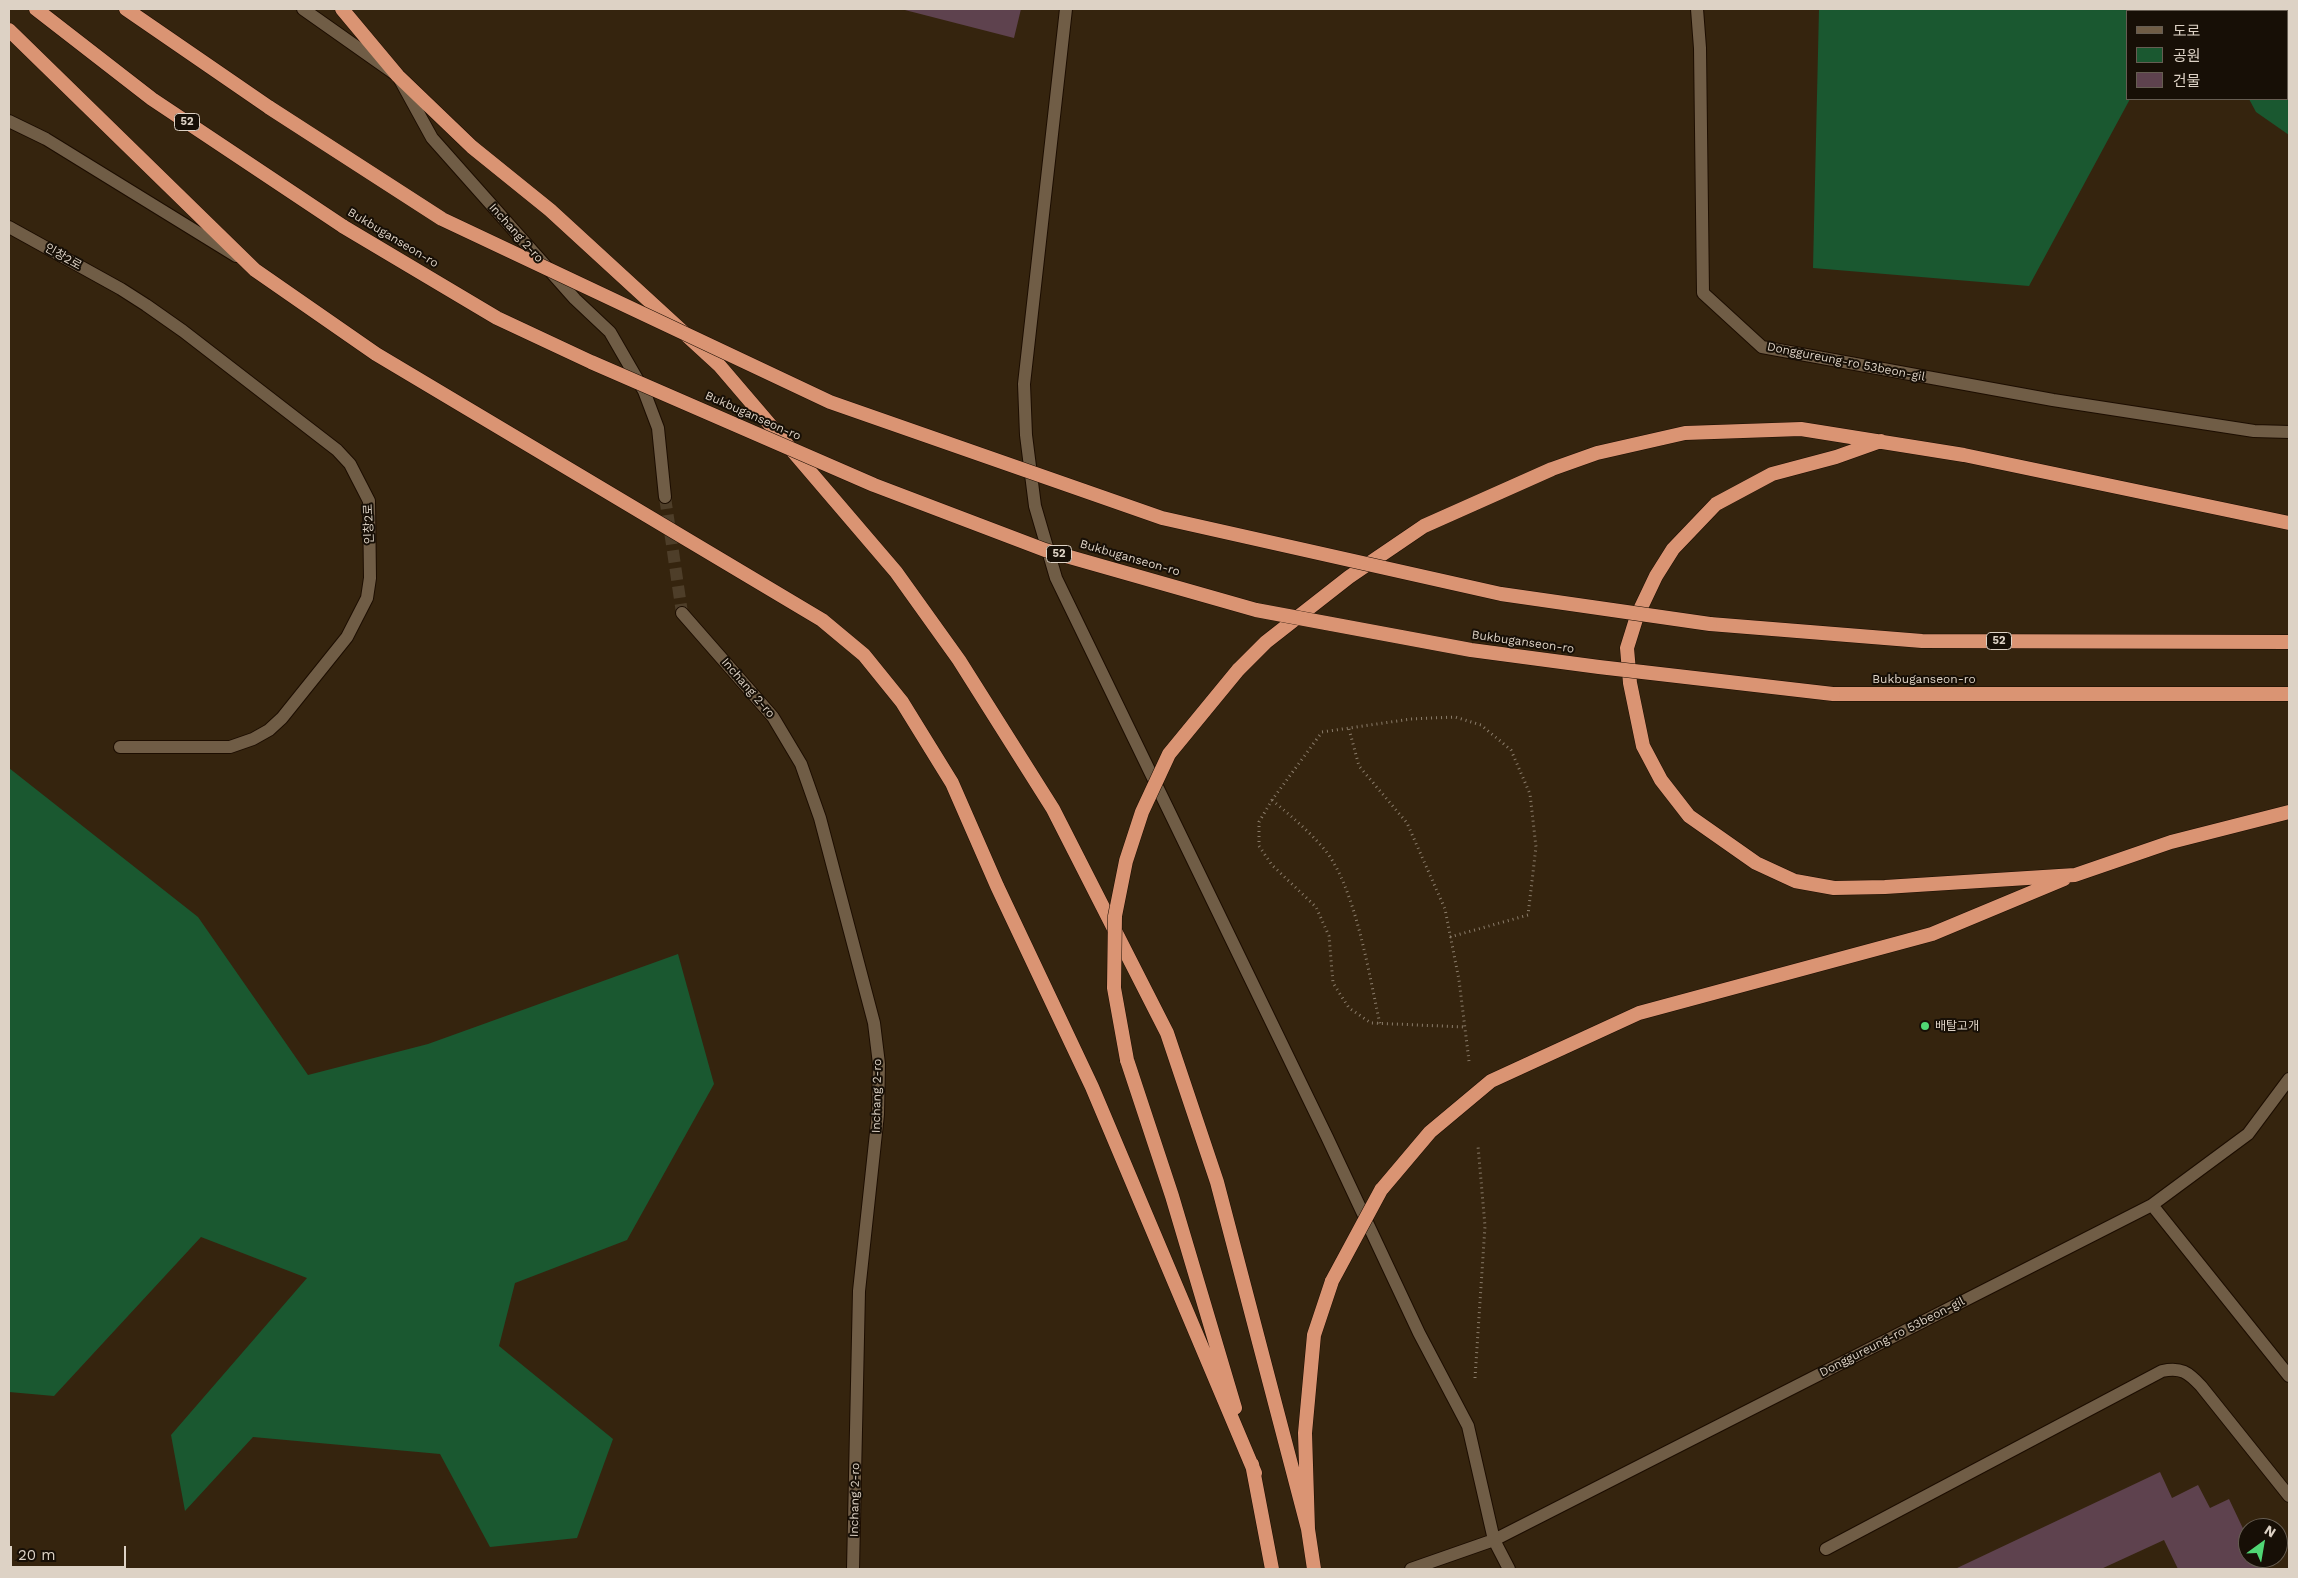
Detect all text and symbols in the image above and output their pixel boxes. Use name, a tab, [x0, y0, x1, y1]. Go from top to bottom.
legend	[2126, 10, 2288, 100]
text: 도로	[2173, 22, 2201, 40]
text: 공원	[2173, 47, 2201, 65]
text: 건물	[2173, 72, 2201, 90]
road number: 52	[174, 114, 200, 130]
street label: Inchang 2-ro	[486, 200, 546, 266]
street label: Bukbuganseon-ro	[345, 205, 441, 271]
street label: 인창2로	[42, 241, 84, 273]
street label: Donggureung-ro 53beon-gil	[1766, 340, 1926, 384]
street label: Bukbuganseon-ro	[703, 388, 803, 444]
street label: 인창2로	[361, 504, 377, 544]
street label: Bukbuganseon-ro	[1078, 537, 1182, 579]
road number: 52	[1046, 546, 1072, 562]
street label: Bukbuganseon-ro	[1471, 628, 1575, 656]
road number: 52	[1986, 632, 2012, 649]
street label: Inchang 2-ro	[718, 655, 778, 721]
street label: Bukbuganseon-ro	[1872, 672, 1976, 686]
place label: 배탈고개	[1935, 1019, 1979, 1033]
marker: 배탈고개	[1919, 1020, 1931, 1032]
street label: Inchang 2-ro	[869, 1059, 885, 1133]
street label: Donggureung-ro 53beon-gil	[1817, 1294, 1967, 1380]
street label: Inchang 2-ro	[847, 1463, 863, 1537]
north arrow	[2238, 1518, 2288, 1568]
text: N	[2262, 1522, 2279, 1541]
scale bar	[12, 1536, 129, 1568]
text: 20 m	[18, 1546, 56, 1564]

